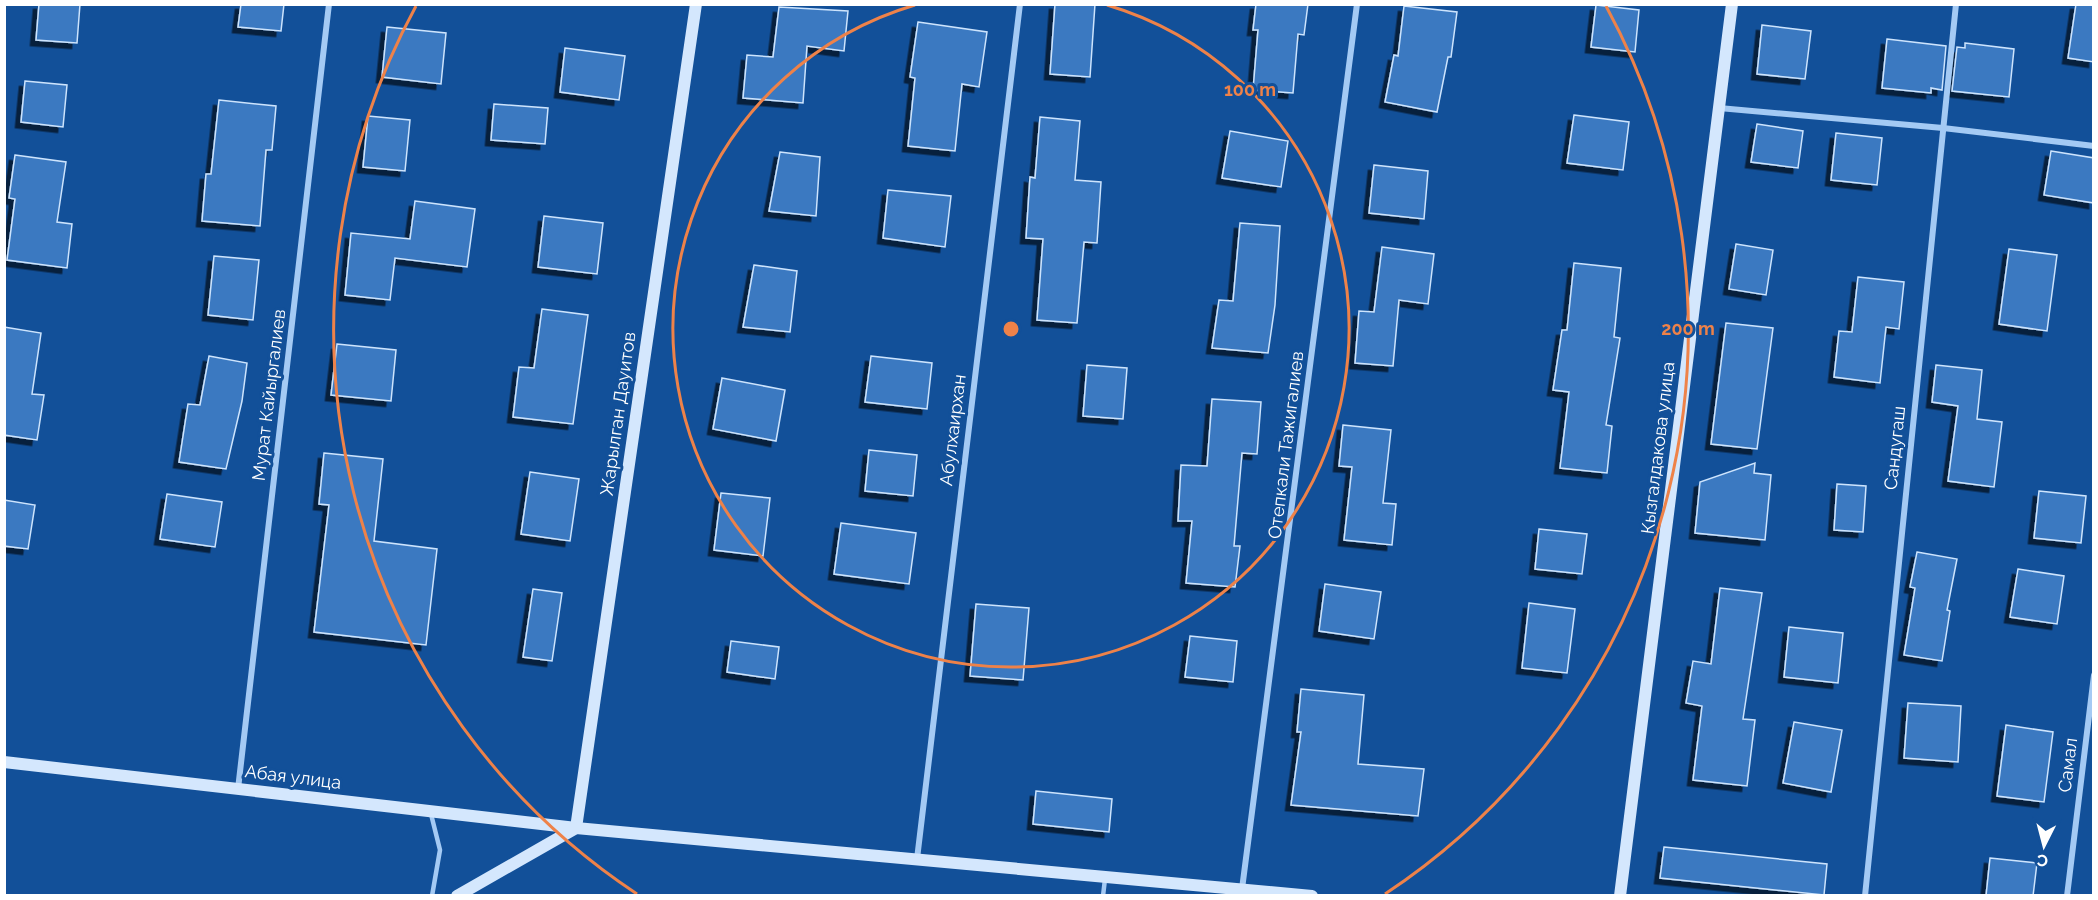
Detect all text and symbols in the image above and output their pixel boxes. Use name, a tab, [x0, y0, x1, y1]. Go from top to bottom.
text: 100 m	[1224, 79, 1276, 100]
street label: Мурат Кайыргалиев	[248, 308, 289, 482]
text: 200 m	[1661, 318, 1715, 339]
centre of rings	[1001, 319, 1021, 339]
street label: Жарылган Дауитов	[596, 330, 639, 497]
street label: Отепкали Тажигалиев	[1264, 350, 1307, 540]
street label: Кызгалдакова улица	[1637, 361, 1679, 535]
street label: Абулхаирхан	[935, 373, 970, 487]
street label: Сандугаш	[1880, 405, 1909, 491]
street label: Самал	[2054, 736, 2081, 793]
street label: Абая улица	[244, 760, 342, 793]
north arrow	[2014, 816, 2074, 876]
text: С	[2036, 850, 2049, 870]

